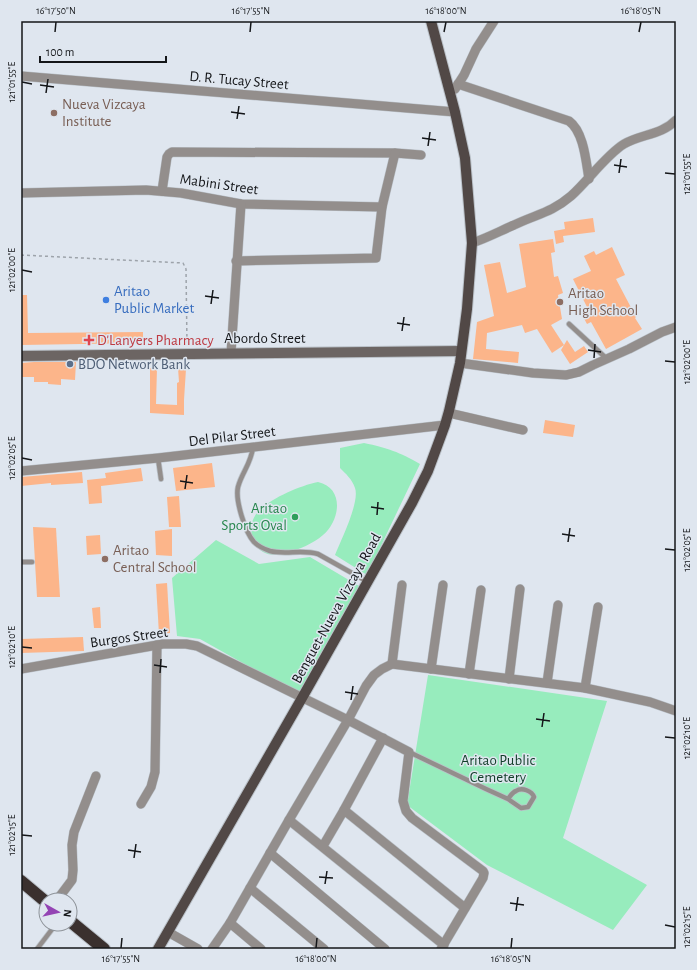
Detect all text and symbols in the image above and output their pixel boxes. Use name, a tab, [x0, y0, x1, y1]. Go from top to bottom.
text: 16°17'50"N	[36, 6, 76, 16]
text: 16°17'55"N	[232, 6, 270, 16]
text: 16°18'00"N	[425, 6, 467, 16]
text: 16°18'05"N	[621, 6, 661, 16]
scale bar	[40, 38, 166, 64]
text: 100 m	[46, 46, 74, 58]
text: 121°01'55"E	[7, 61, 17, 102]
street label: D. R. Tucay Street	[189, 69, 289, 92]
place label: Nueva Vizcaya Institute	[62, 97, 146, 129]
marker: Nueva Vizcaya Institute	[49, 108, 59, 118]
text: 121°01'55"E	[682, 153, 692, 194]
street label: Mabini Street	[179, 172, 259, 197]
text: 121°02'00"E	[7, 248, 17, 292]
place label: Aritao Public Market	[114, 284, 194, 316]
place label: Aritao High School	[568, 286, 638, 318]
marker: Aritao Public Market	[101, 295, 111, 305]
marker: Aritao High School	[555, 297, 565, 307]
street label: Abordo Street	[224, 331, 306, 346]
place label: D'Lanyers Pharmacy	[97, 333, 214, 348]
marker: D'Lanyers Pharmacy	[84, 335, 94, 345]
text: 121°02'00"E	[682, 340, 692, 384]
place label: BDO Network Bank	[78, 357, 190, 372]
marker: BDO Network Bank	[65, 359, 75, 369]
street label: Del Pilar Street	[188, 424, 277, 449]
text: 121°02'05"E	[7, 436, 17, 479]
place label: Aritao Sports Oval	[221, 501, 287, 533]
marker: Aritao Sports Oval	[290, 512, 300, 522]
text: 121°02'05"E	[682, 528, 692, 571]
street label: Benguet-Nueva Vizcaya Road	[289, 530, 384, 686]
place label: Aritao Central School	[113, 543, 197, 575]
marker: Aritao Central School	[100, 554, 110, 564]
street label: Burgos Street	[89, 625, 169, 650]
text: 121°02'10"E	[7, 626, 17, 668]
text: 121°02'10"E	[682, 717, 692, 759]
park label: Aritao Public Cemetery	[461, 753, 536, 785]
text: 121°02'15"E	[7, 814, 17, 856]
north arrow	[38, 892, 78, 932]
text: 121°02'15"E	[682, 906, 692, 948]
text: N	[61, 909, 73, 918]
text: 16°17'55"N	[102, 954, 140, 964]
text: 16°18'00"N	[295, 954, 337, 964]
text: 16°18'05"N	[491, 954, 531, 964]

